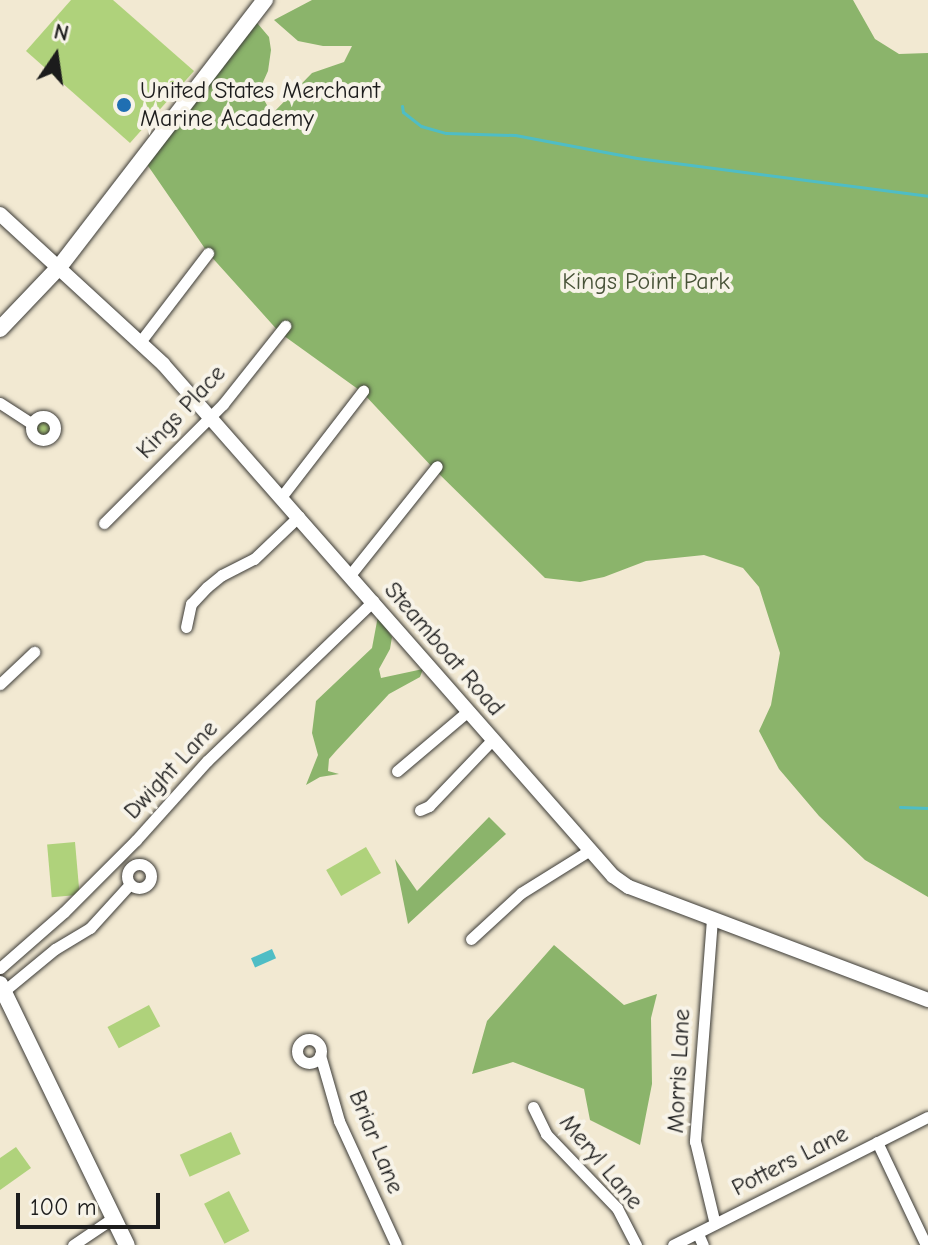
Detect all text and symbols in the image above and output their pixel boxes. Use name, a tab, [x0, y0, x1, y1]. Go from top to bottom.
north arrow	[16, 16, 96, 96]
text: N	[51, 18, 71, 47]
place label: United States Merchant Marine Academy	[140, 77, 380, 133]
marker: United States Merchant Marine Academy	[115, 96, 133, 114]
park label: Kings Point Park	[562, 268, 730, 296]
street label: Kings Place	[130, 359, 232, 465]
street label: Steamboat Road	[378, 576, 510, 722]
street label: Dwight Lane	[118, 715, 224, 825]
street label: Morris Lane	[661, 1008, 697, 1134]
street label: Briar Lane	[342, 1086, 410, 1198]
street label: Meryl Lane	[553, 1109, 649, 1215]
street label: Potters Lane	[727, 1119, 853, 1203]
scale bar	[20, 1177, 164, 1227]
text: 100 m	[30, 1193, 97, 1221]

